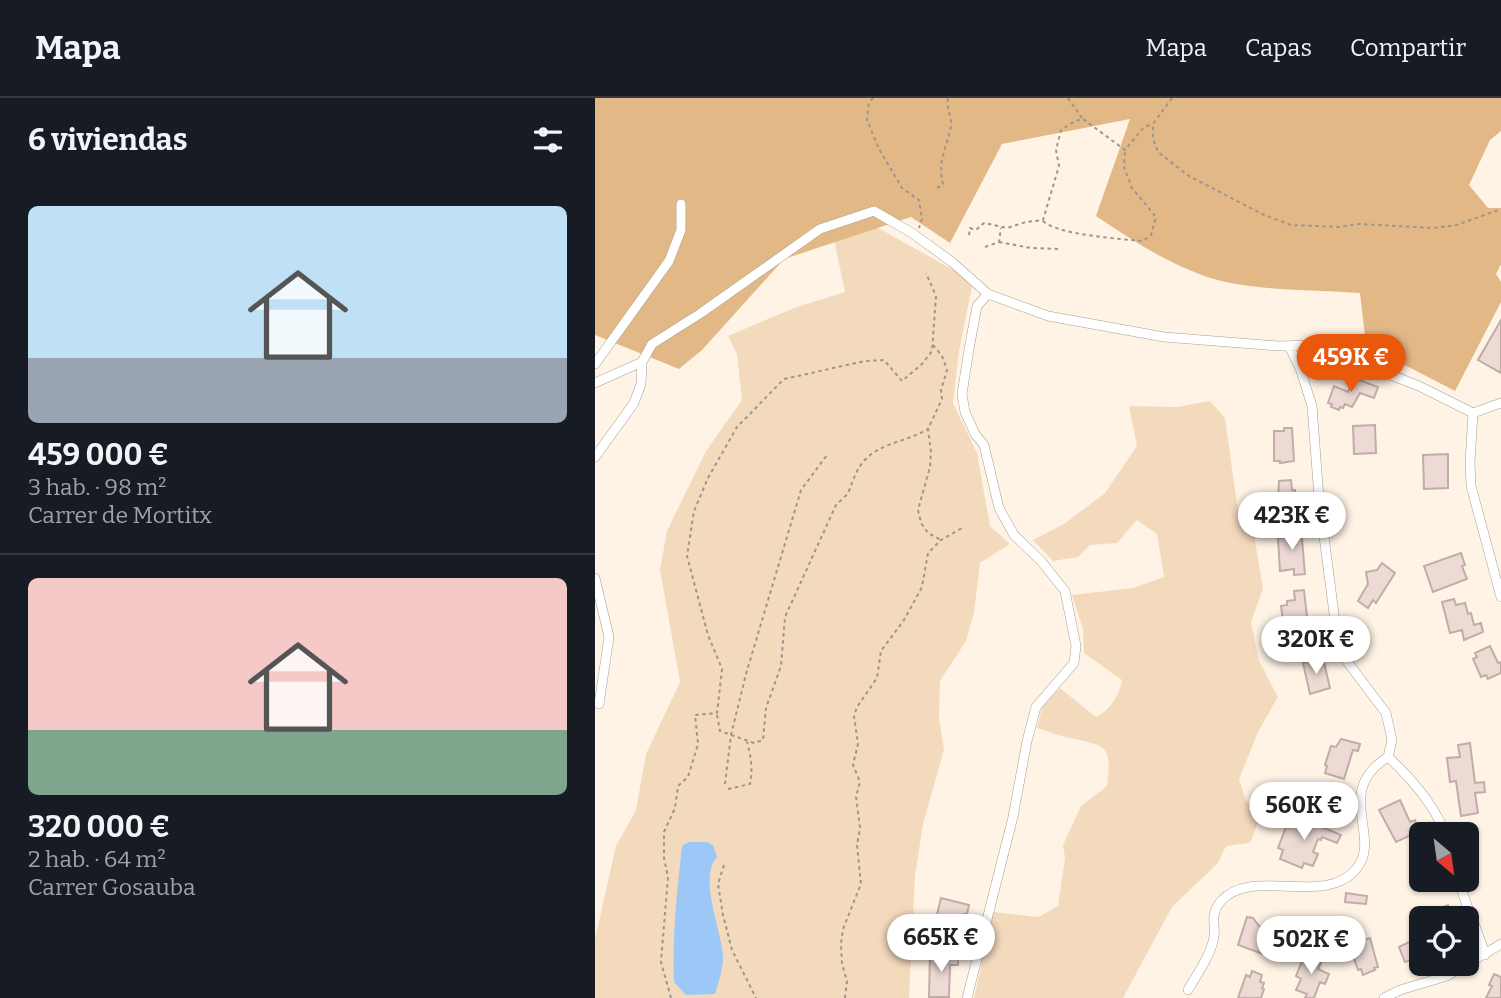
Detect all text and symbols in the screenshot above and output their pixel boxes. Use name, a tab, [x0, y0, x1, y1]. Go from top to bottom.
text: Mapa	[35, 28, 120, 68]
text: Mapa	[1145, 34, 1207, 62]
text: Capas	[1245, 34, 1312, 62]
text: Compartir	[1350, 34, 1466, 62]
icon: filters	[529, 121, 567, 159]
text: 6 viviendas	[28, 122, 187, 158]
icon: home	[235, 252, 361, 378]
pin: 459K €	[1294, 334, 1408, 394]
text: 459K €	[1313, 343, 1389, 371]
text: 459 000 €	[28, 437, 169, 473]
text: 3 hab. · 98 m²	[28, 473, 166, 501]
pin: 423K €	[1235, 492, 1349, 552]
text: Carrer de Mortitx	[28, 501, 212, 529]
text: 423K €	[1254, 501, 1330, 529]
pin: 320K €	[1259, 616, 1373, 676]
icon: home	[235, 624, 361, 750]
text: 320K €	[1277, 625, 1355, 653]
pin: 560K €	[1247, 782, 1361, 842]
text: 560K €	[1265, 791, 1343, 819]
text: 320 000 €	[28, 809, 170, 845]
north arrow	[1409, 822, 1479, 892]
map controls	[1409, 822, 1479, 976]
text: 2 hab. · 64 m²	[28, 845, 166, 873]
text: Carrer Gosauba	[28, 873, 196, 901]
button: locate	[1409, 906, 1479, 976]
pin: 665K €	[884, 914, 998, 974]
pin: 502K €	[1254, 916, 1368, 976]
text: 665K €	[903, 923, 979, 951]
text: 502K €	[1273, 925, 1349, 953]

